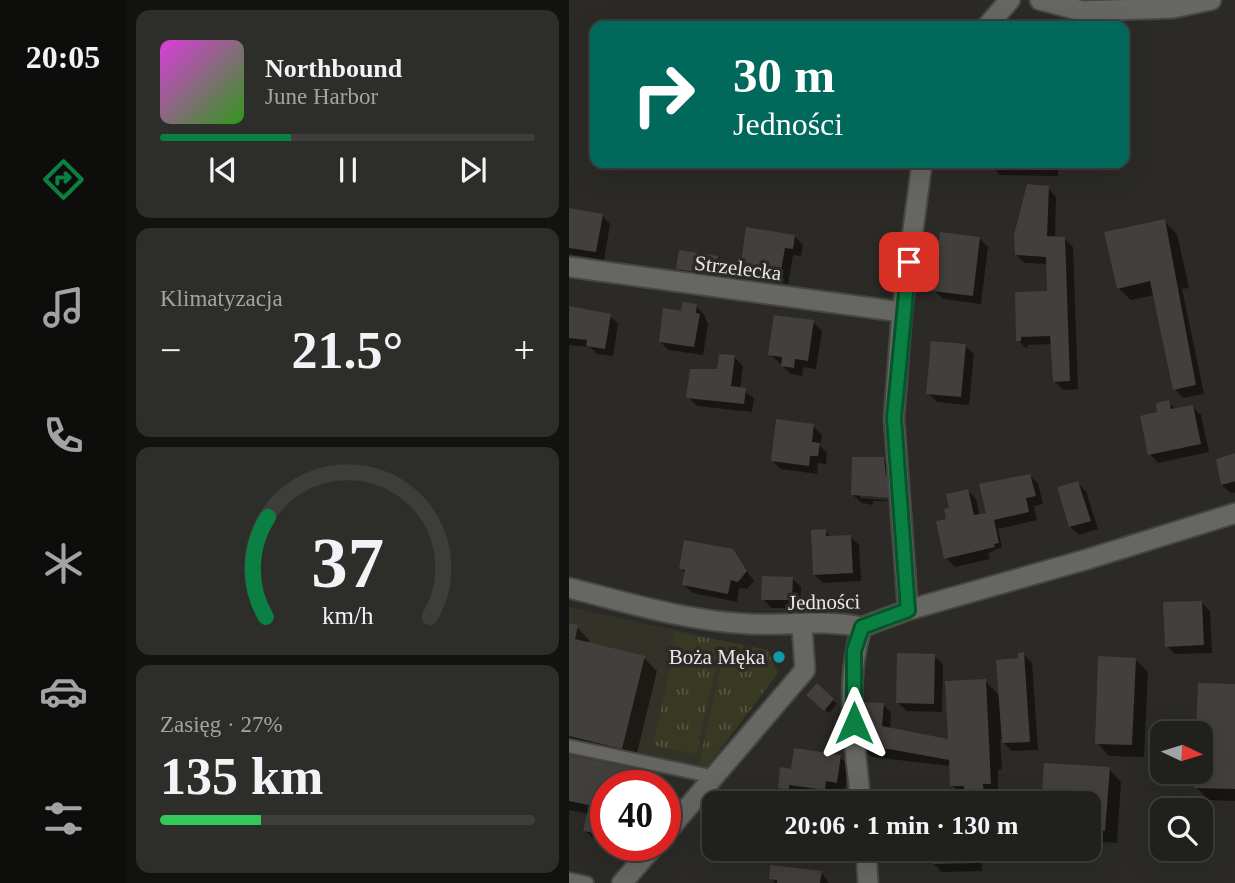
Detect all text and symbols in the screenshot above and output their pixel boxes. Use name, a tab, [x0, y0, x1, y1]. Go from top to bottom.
text: 20:05	[26, 39, 100, 75]
text: 30 m	[733, 48, 835, 103]
icon: right	[618, 49, 709, 140]
text: Northbound	[265, 54, 402, 83]
text: June Harbor	[265, 84, 378, 109]
text: Jedności	[733, 106, 843, 142]
icon: previous	[204, 151, 242, 189]
icon: pause	[329, 151, 367, 189]
icon: next	[454, 151, 492, 189]
icon: directions	[39, 155, 88, 204]
pin	[879, 232, 939, 292]
icon: arrive	[890, 243, 928, 281]
street label: Strzelecka	[693, 251, 784, 285]
icon: music	[39, 283, 88, 332]
text: Klimatyzacja	[160, 286, 283, 311]
text: 21.5°	[292, 322, 403, 379]
text: −	[160, 329, 181, 371]
text: +	[514, 329, 535, 371]
icon: phone	[39, 411, 88, 460]
text: 37	[311, 522, 384, 603]
icon: climate	[39, 539, 88, 588]
street label: Jedności	[788, 589, 861, 615]
text: km/h	[322, 601, 374, 628]
place label: Boża Męka	[669, 645, 766, 669]
marker: Boża Męka	[771, 649, 787, 665]
icon: car	[39, 667, 88, 716]
position arrow	[817, 686, 891, 760]
text: Zasięg · 27%	[160, 712, 283, 737]
north arrow	[1150, 721, 1213, 784]
map controls	[1150, 721, 1213, 861]
text: 135 km	[160, 748, 323, 805]
speed limit sign: 40	[590, 770, 681, 861]
icon: filters	[39, 794, 88, 843]
button: search	[1150, 798, 1213, 861]
text: 20:06 · 1 min · 130 m	[785, 811, 1019, 840]

